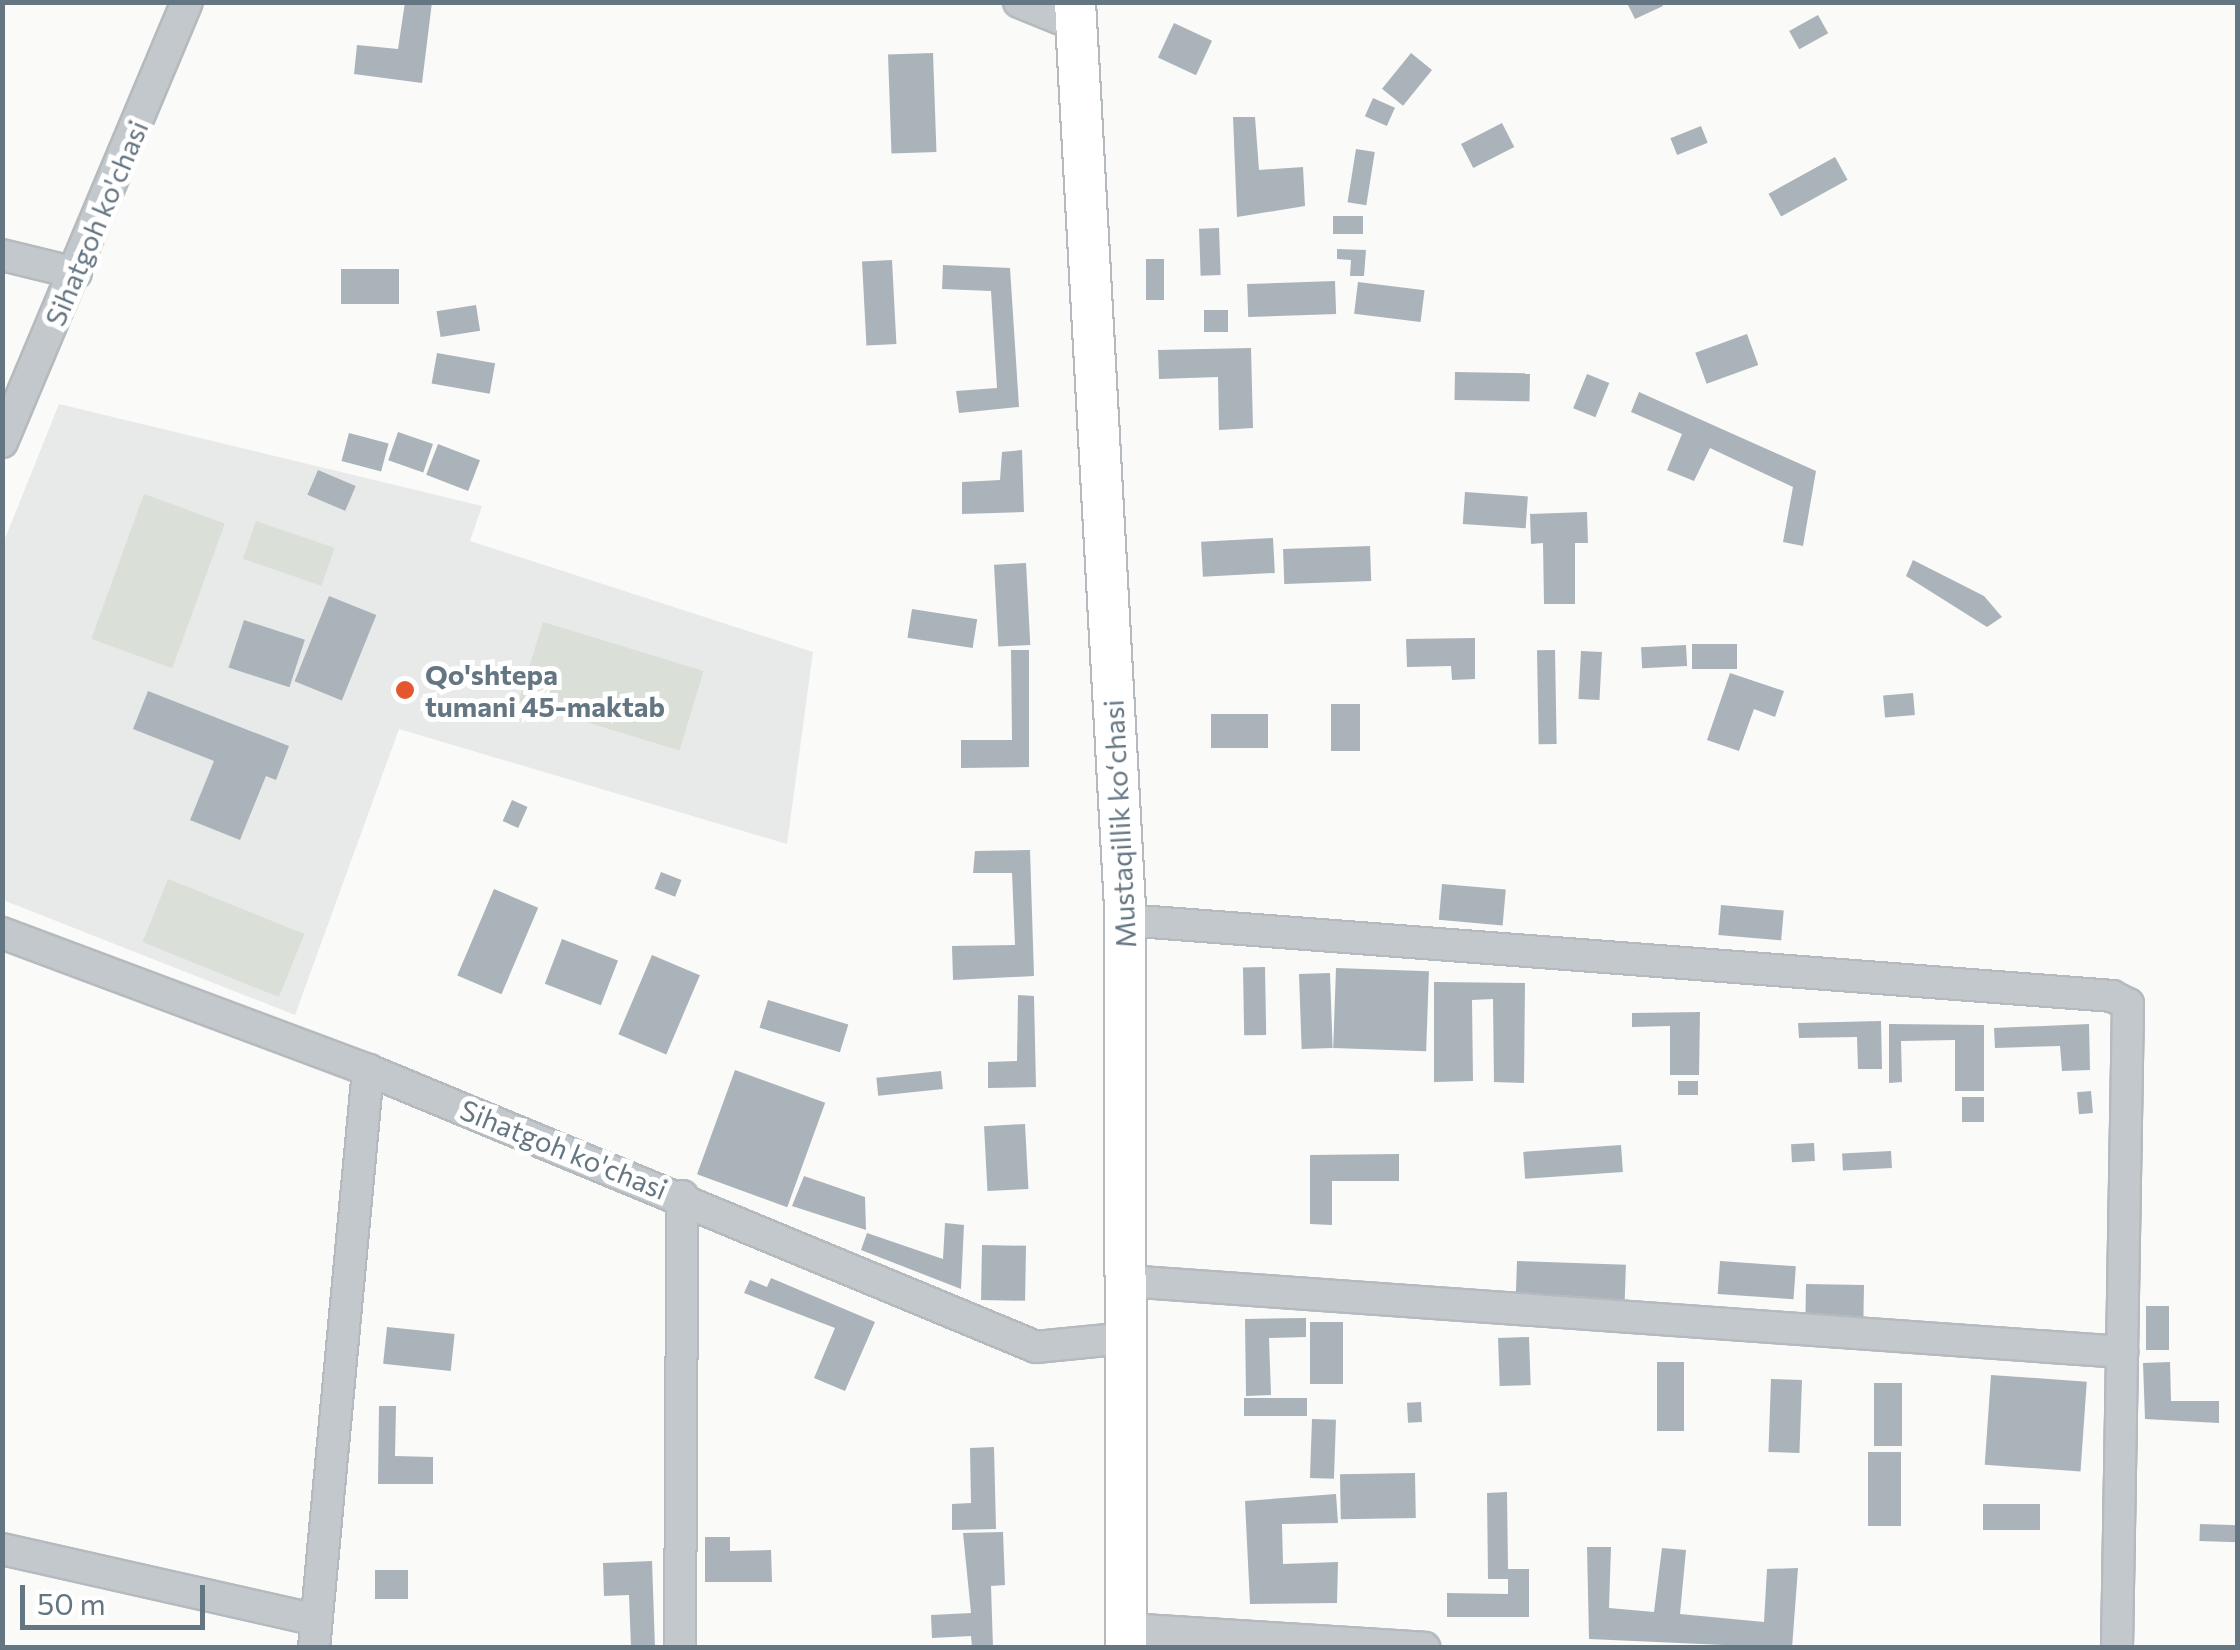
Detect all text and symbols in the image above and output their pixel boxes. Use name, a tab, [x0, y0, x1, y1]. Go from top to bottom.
street label: Sihatgoh ko'chasi	[38, 115, 154, 331]
place label: Qo'shtepa tumani 45-maktab	[425, 657, 665, 723]
marker: Qo'shtepa tumani 45-maktab	[394, 679, 416, 701]
street label: Mustaqillik koʻchasi	[1096, 699, 1142, 949]
street label: Sihatgoh ko'chasi	[456, 1092, 672, 1206]
scale bar	[25, 1565, 210, 1627]
text: 50 m	[37, 1584, 106, 1621]

